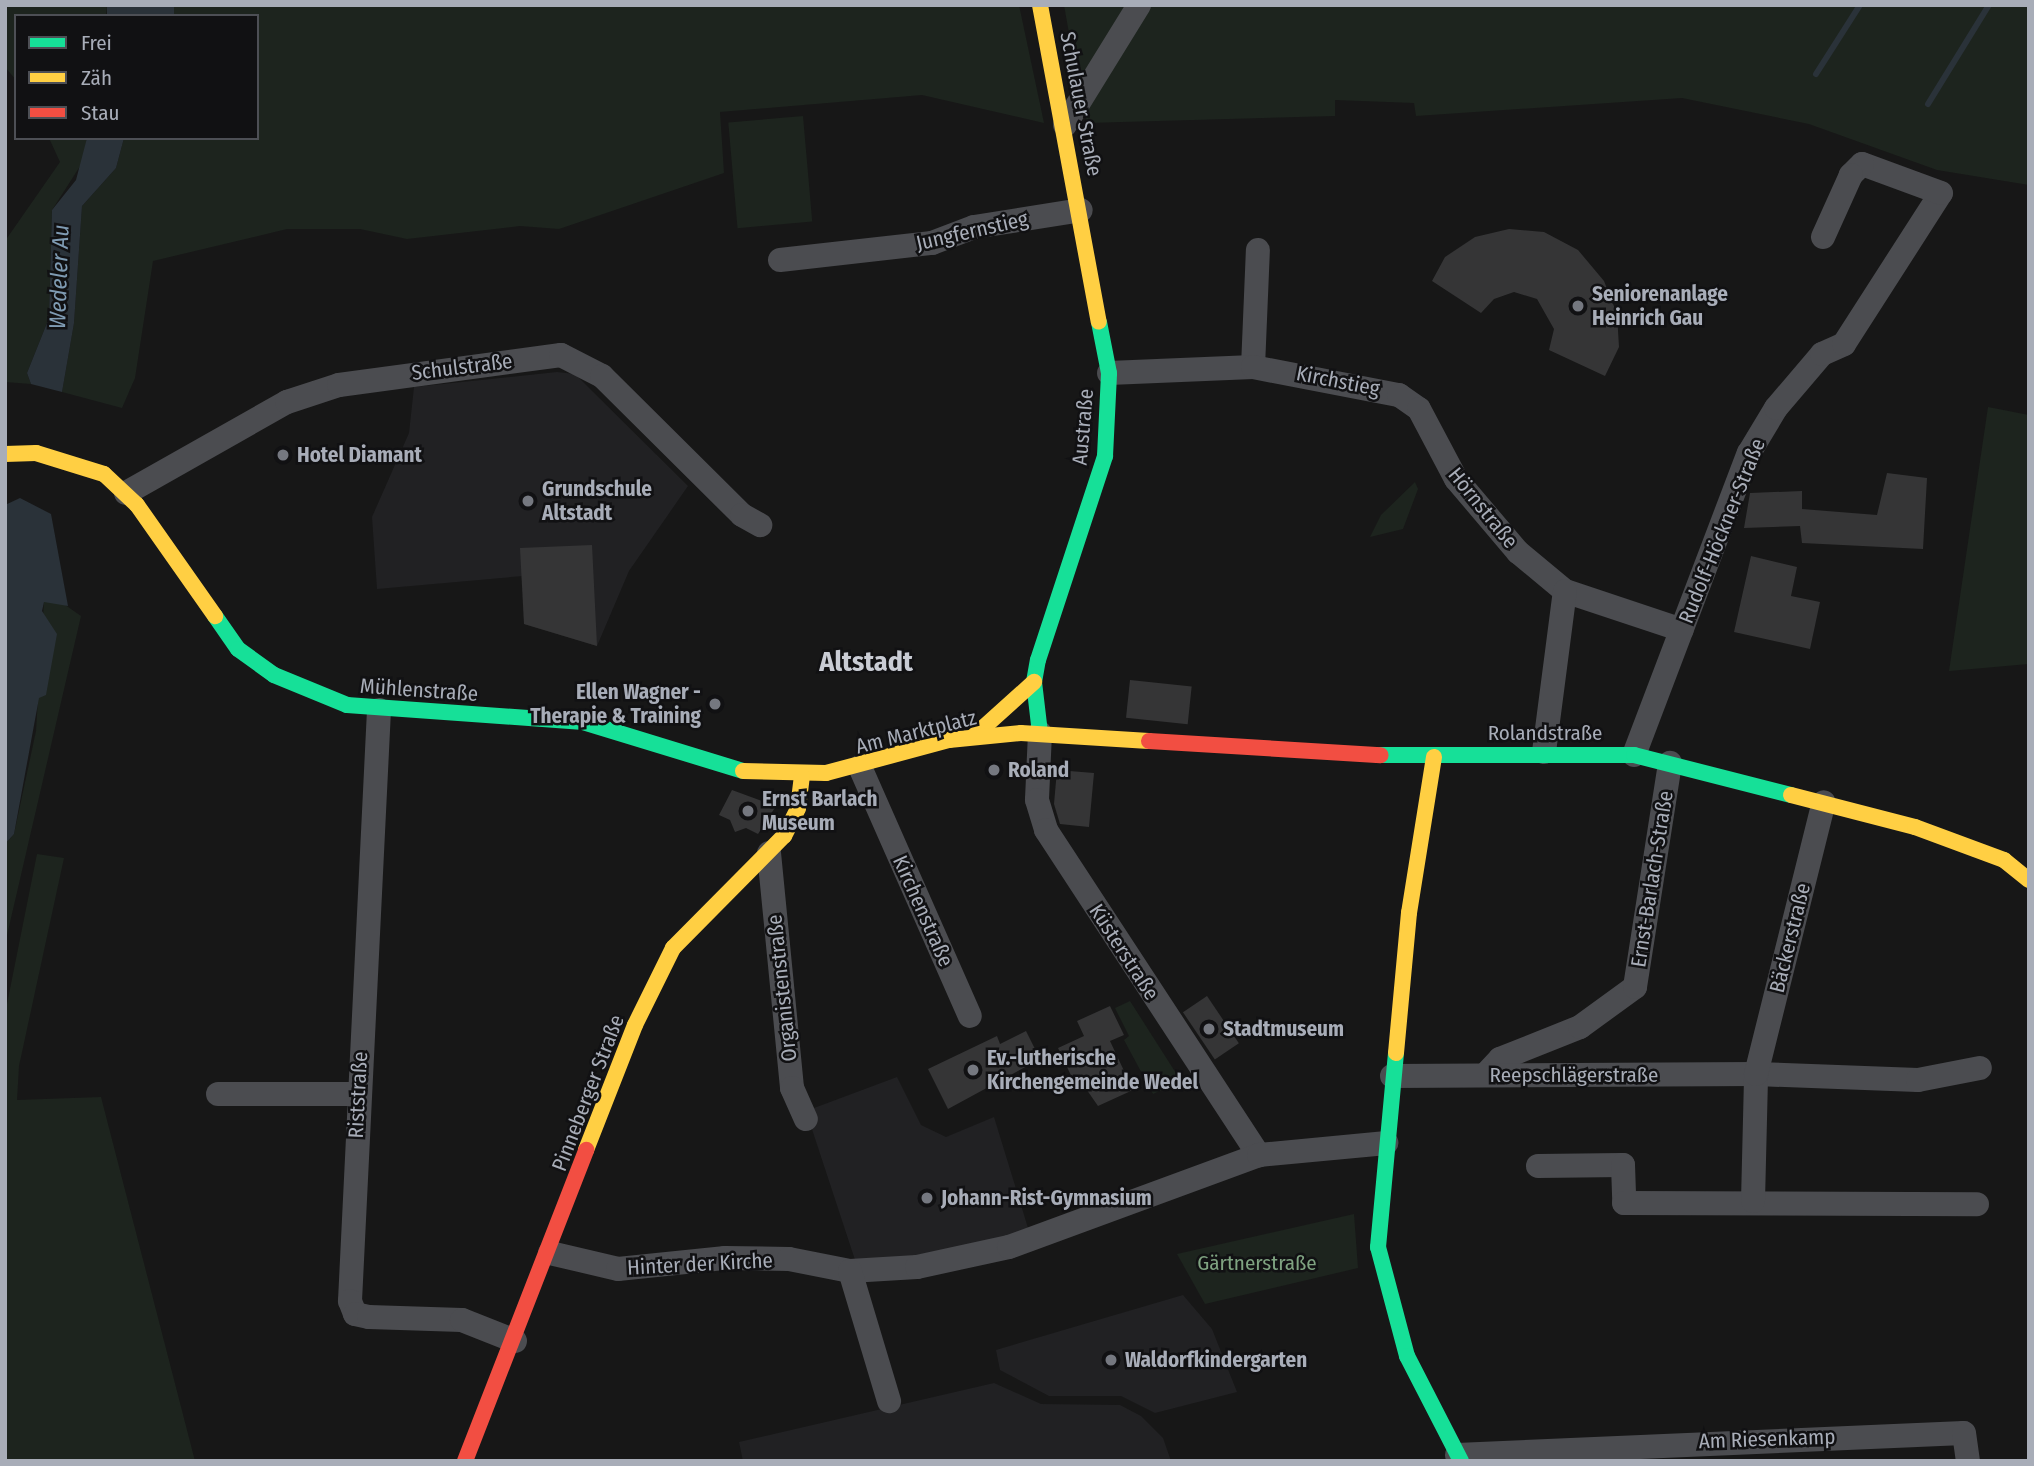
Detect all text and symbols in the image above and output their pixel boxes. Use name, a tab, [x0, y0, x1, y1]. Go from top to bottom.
legend	[14, 14, 259, 140]
text: Frei	[81, 30, 112, 56]
street label: Schulauer Straße	[1055, 30, 1107, 178]
text: Zäh	[81, 65, 112, 91]
text: Stau	[81, 100, 119, 126]
street label: Jungfernstieg	[914, 206, 1030, 256]
water label: Wedeler Au	[43, 224, 75, 330]
place label: Seniorenanlage Heinrich Gau	[1592, 281, 1728, 331]
marker: Seniorenanlage Heinrich Gau	[1570, 298, 1586, 314]
street label: Schulstraße	[410, 348, 514, 386]
street label: Kirchstieg	[1294, 361, 1382, 401]
street label: Austraße	[1067, 388, 1099, 466]
street label: Rudolf-Höckner-Straße	[1673, 435, 1771, 627]
place label: Hotel Diamant	[297, 442, 422, 468]
marker: Hotel Diamant	[275, 447, 291, 463]
street label: Hörnstraße	[1443, 463, 1523, 553]
place label: Grundschule Altstadt	[542, 476, 652, 526]
marker: Grundschule Altstadt	[520, 493, 536, 509]
district label: Altstadt	[819, 645, 913, 679]
street label: Mühlenstraße	[359, 673, 479, 707]
place label: Ellen Wagner - Therapie & Training	[530, 679, 701, 729]
marker: Ellen Wagner - Therapie & Training	[707, 696, 723, 712]
street label: Am Marktplatz	[853, 705, 979, 759]
street label: Rolandstraße	[1488, 720, 1602, 746]
place label: Roland	[1008, 757, 1069, 783]
marker: Roland	[986, 762, 1002, 778]
place label: Ernst Barlach Museum	[762, 786, 877, 836]
street label: Ernst-Barlach-Straße	[1626, 789, 1678, 969]
marker: Ernst Barlach Museum	[740, 803, 756, 819]
street label: Kirchenstraße	[887, 851, 959, 971]
street label: Bäckerstraße	[1764, 881, 1816, 995]
street label: Küsterstraße	[1084, 899, 1164, 1005]
street label: Organistenstraße	[762, 913, 802, 1063]
street label: Pinneberger Straße	[547, 1011, 629, 1175]
place label: Stadtmuseum	[1223, 1016, 1344, 1042]
marker: Stadtmuseum	[1201, 1021, 1217, 1037]
place label: Ev.-lutherische Kirchengemeinde Wedel	[987, 1045, 1198, 1095]
street label: Riststraße	[343, 1051, 373, 1139]
marker: Ev.-lutherische Kirchengemeinde Wedel	[965, 1062, 981, 1078]
street label: Reepschlägerstraße	[1490, 1062, 1658, 1088]
place label: Johann-Rist-Gymnasium	[941, 1185, 1152, 1211]
marker: Johann-Rist-Gymnasium	[919, 1190, 935, 1206]
street label: Hinter der Kirche	[627, 1248, 773, 1280]
park label: Gärtnerstraße	[1197, 1250, 1317, 1276]
place label: Waldorfkindergarten	[1125, 1347, 1307, 1373]
marker: Waldorfkindergarten	[1103, 1352, 1119, 1368]
street label: Am Riesenkamp	[1698, 1424, 1836, 1454]

